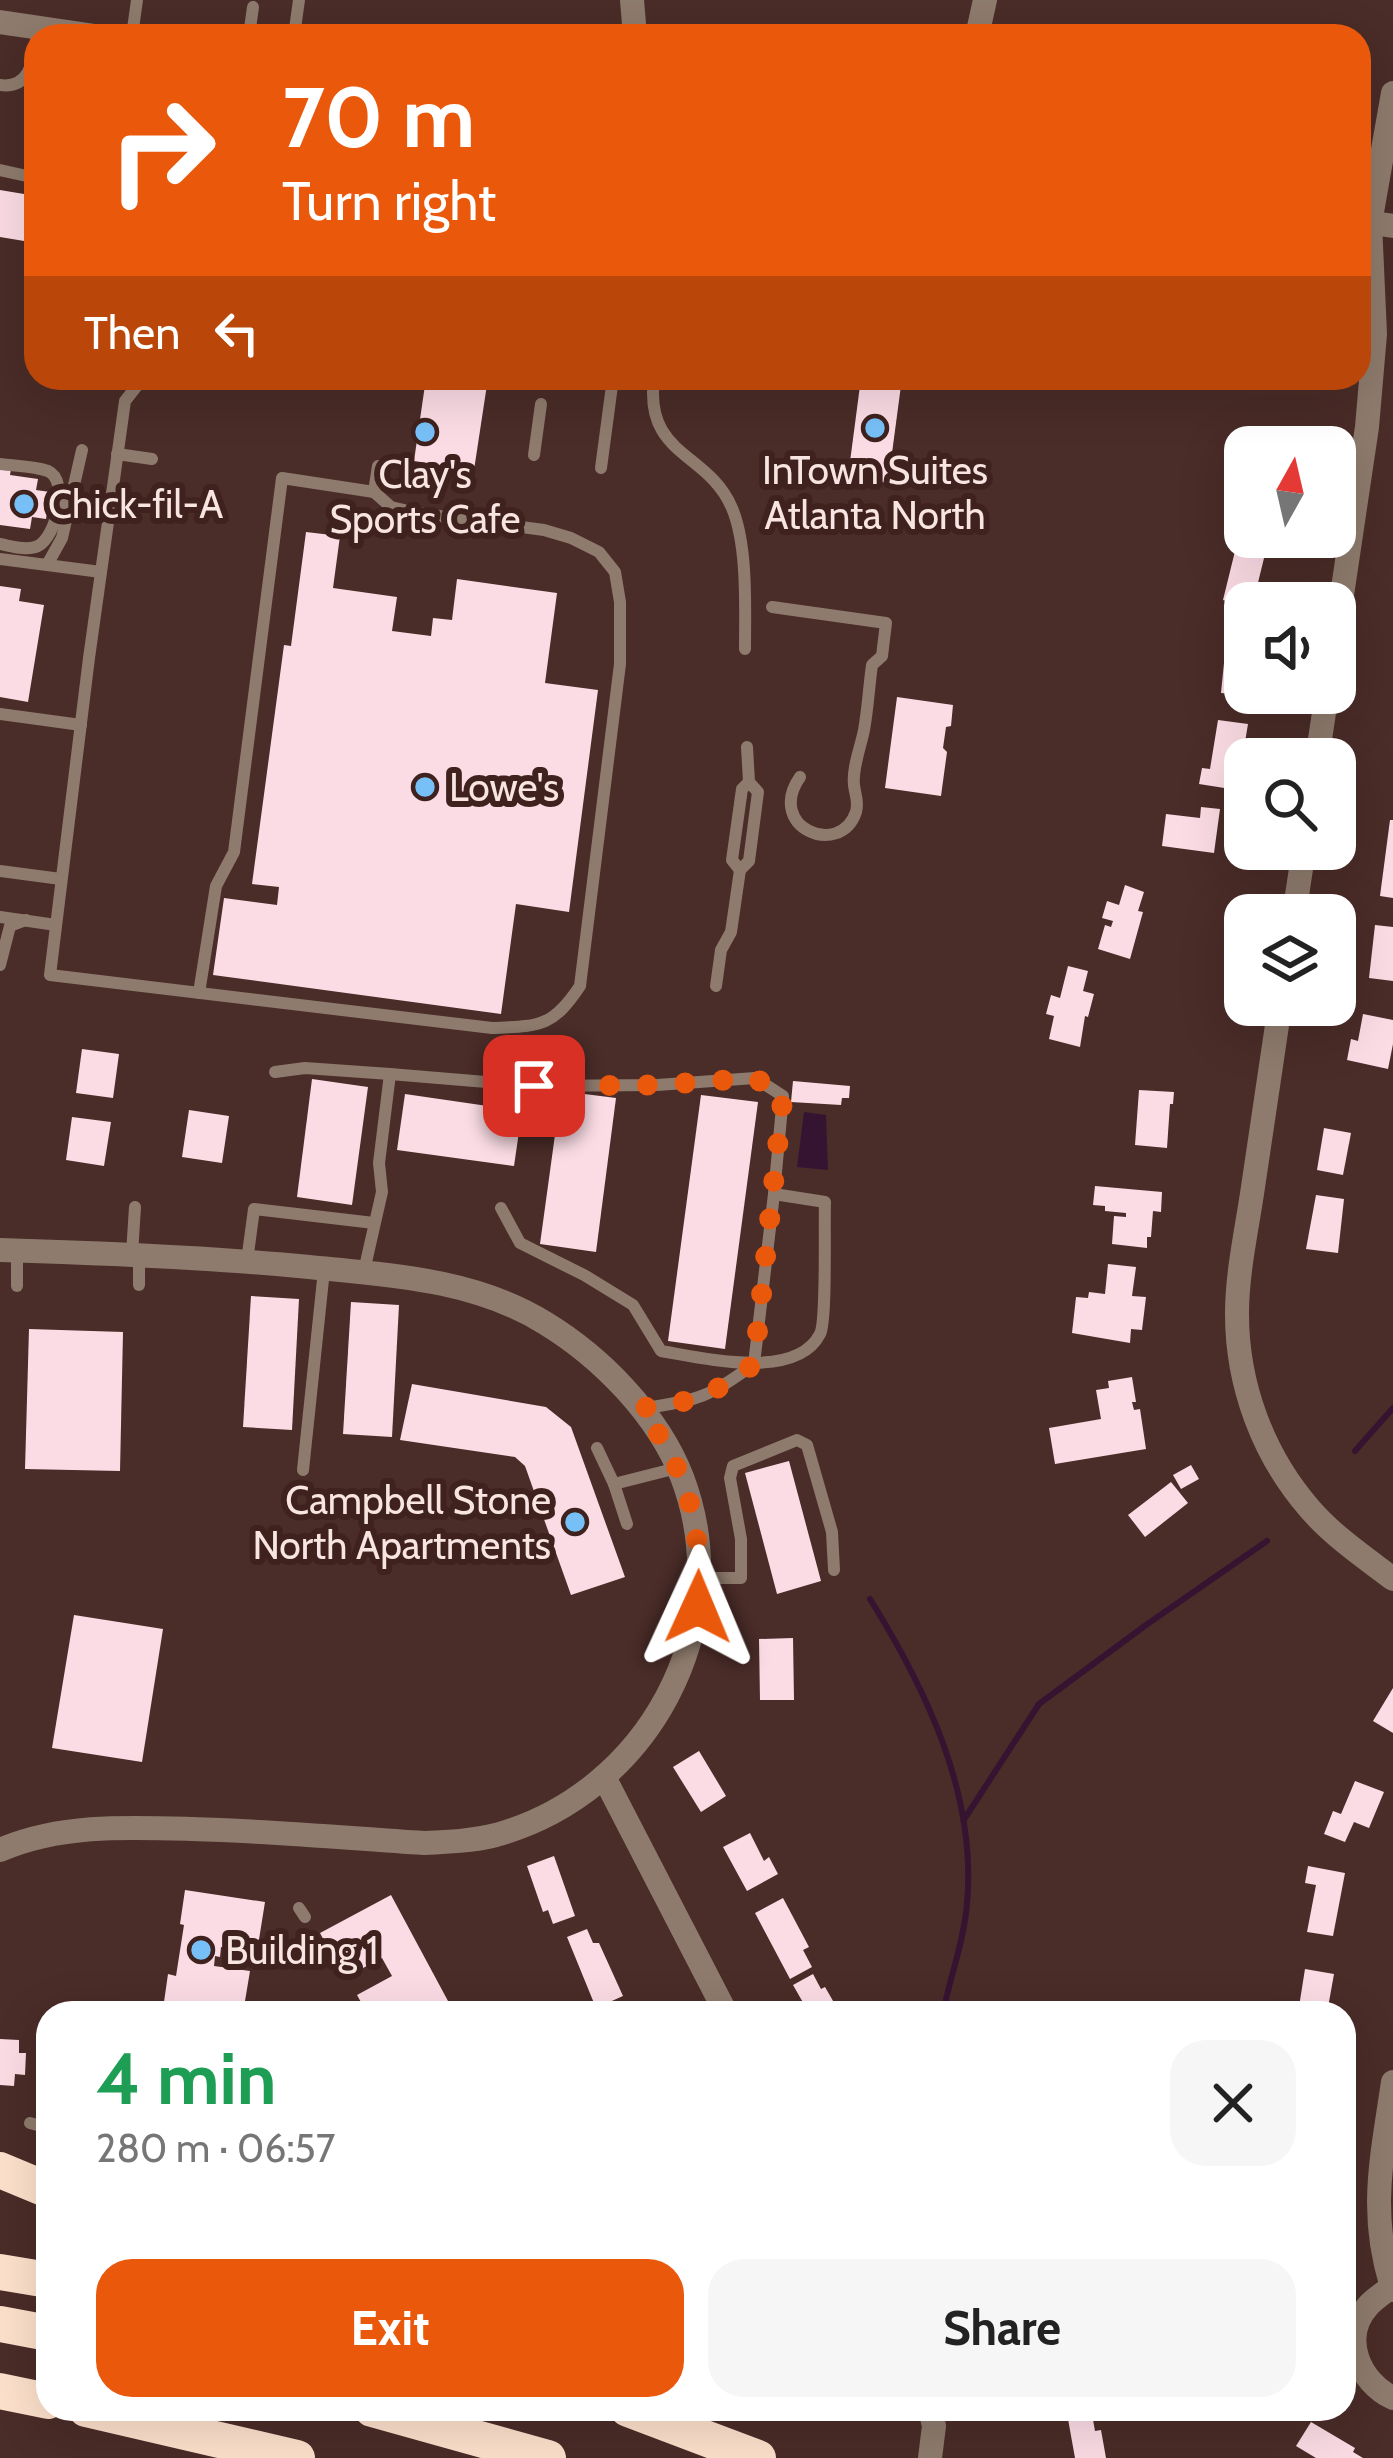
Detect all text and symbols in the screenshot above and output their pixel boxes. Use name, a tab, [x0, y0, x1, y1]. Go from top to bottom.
text: 70 m	[282, 66, 475, 168]
icon: right	[84, 72, 240, 228]
text: Turn right	[282, 168, 496, 234]
icon: left	[204, 300, 270, 366]
text: Then	[84, 306, 180, 360]
marker: InTown Suites Atlanta North	[862, 415, 888, 441]
marker: Clay's Sports Cafe	[412, 419, 438, 445]
north arrow	[1224, 426, 1356, 558]
map controls	[1224, 426, 1356, 1026]
place label: InTown Suites Atlanta North	[762, 446, 988, 539]
place label: Clay's Sports Cafe	[329, 450, 521, 543]
place label: Chick-fil-A	[48, 480, 223, 528]
marker: Chick-fil-A	[11, 491, 37, 517]
button: sound	[1224, 582, 1356, 714]
button: search	[1224, 738, 1356, 870]
place label: Lowe's	[449, 763, 559, 811]
marker: Lowe's	[412, 774, 438, 800]
button: layers	[1224, 894, 1356, 1026]
pin	[483, 1035, 585, 1137]
icon: arrive	[501, 1053, 567, 1119]
place label: Campbell Stone North Apartments	[252, 1476, 551, 1569]
marker: Campbell Stone North Apartments	[562, 1509, 588, 1535]
position arrow	[635, 1544, 761, 1670]
place label: Building 1	[225, 1926, 378, 1974]
marker: Building 1	[188, 1937, 214, 1963]
text: 4 min	[96, 2035, 277, 2122]
button: close	[1170, 2040, 1296, 2166]
text: 280 m · 06:57	[96, 2124, 335, 2172]
button: Exit	[96, 2259, 684, 2397]
button: Share	[708, 2259, 1296, 2397]

